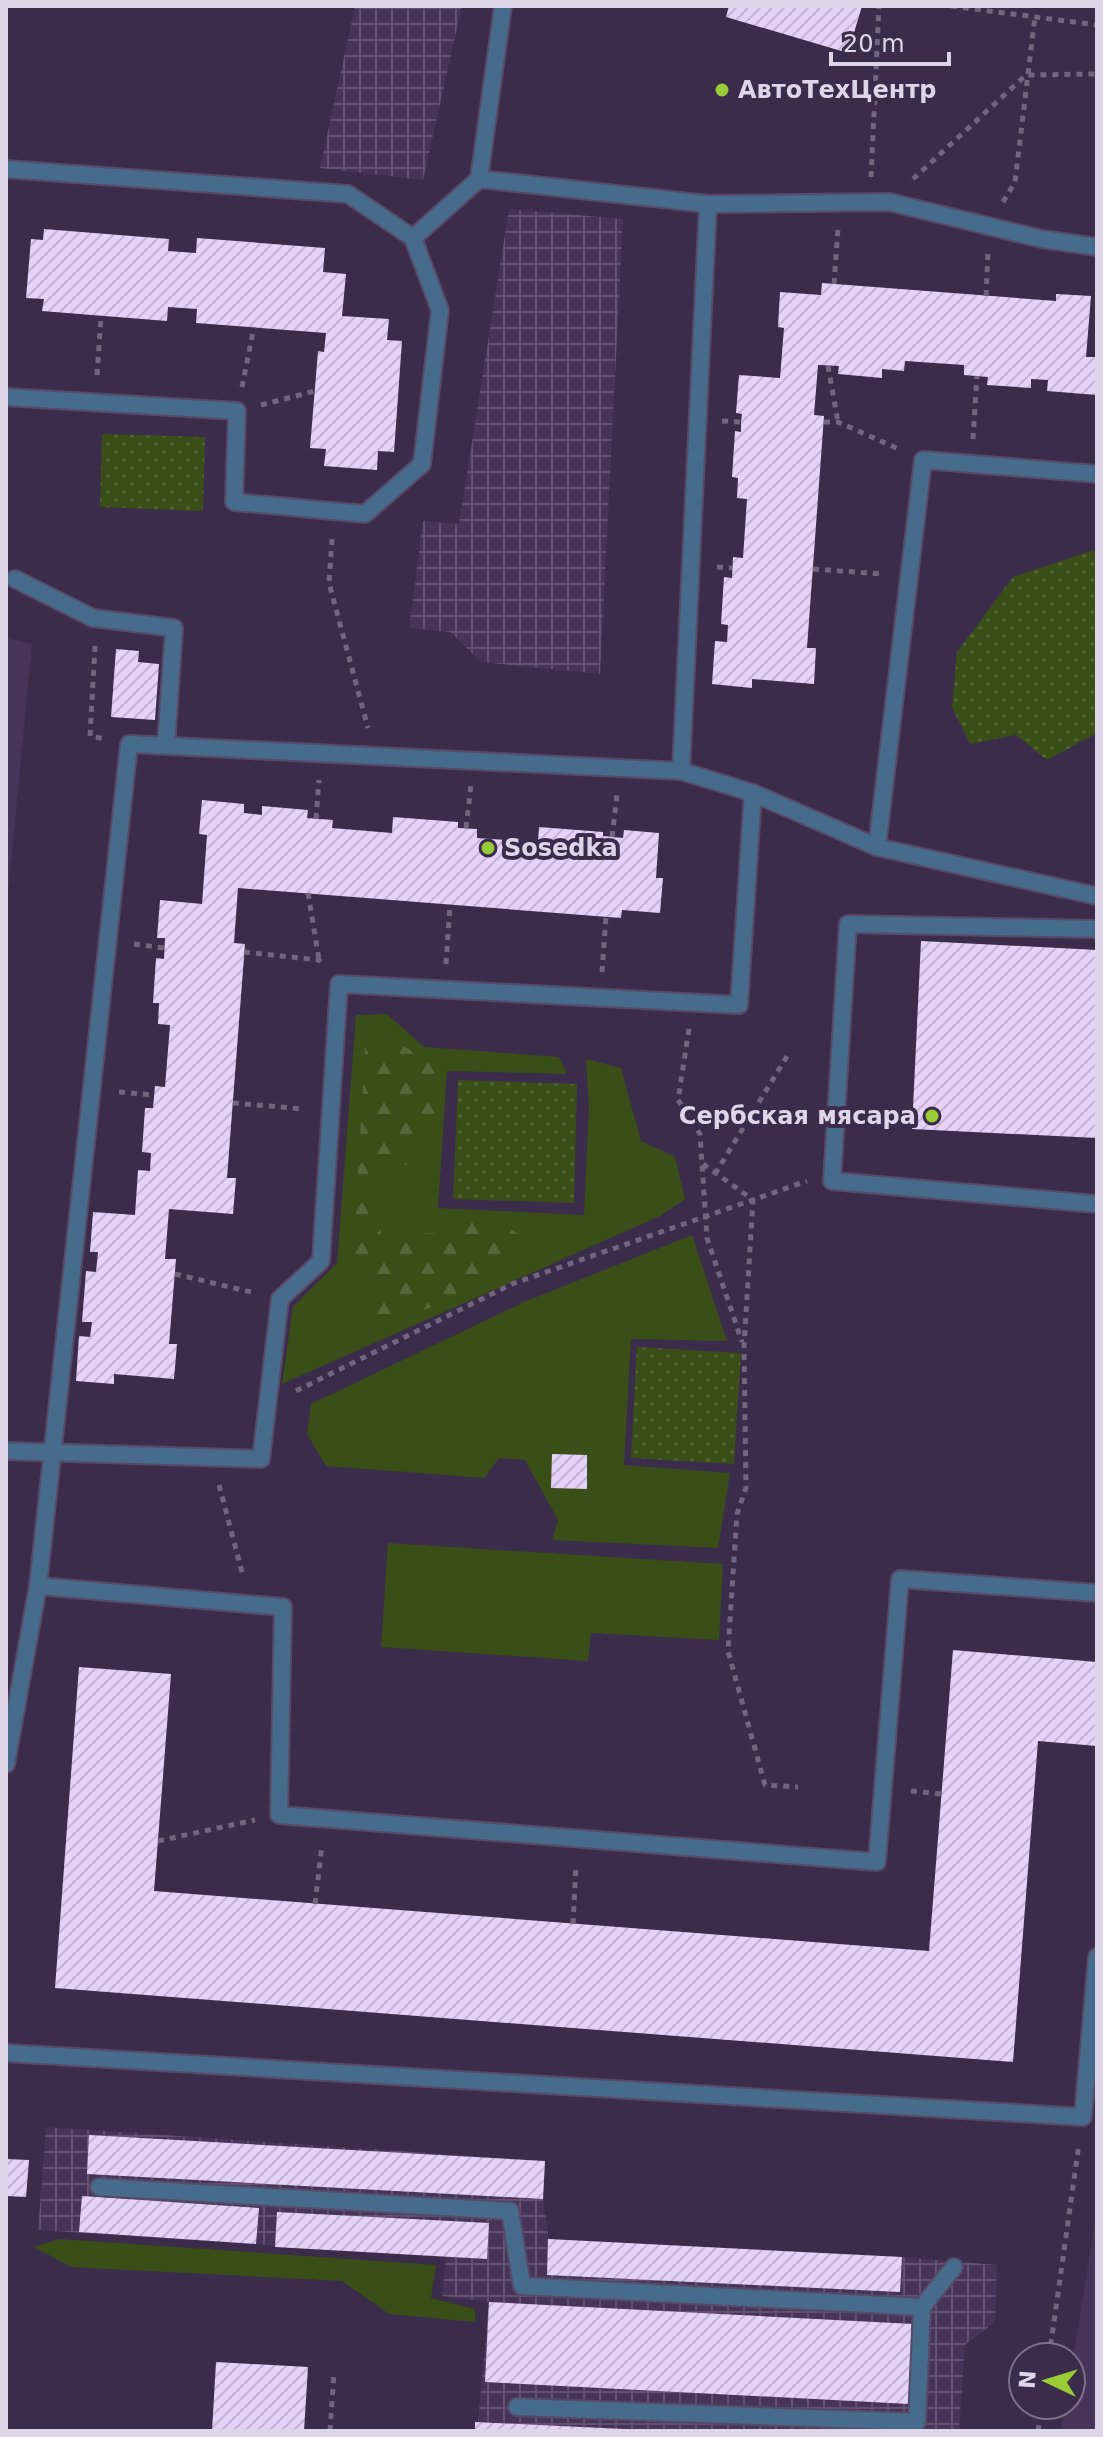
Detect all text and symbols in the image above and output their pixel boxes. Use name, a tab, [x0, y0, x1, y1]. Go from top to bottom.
scale bar	[831, 16, 949, 66]
text: 20 m	[843, 30, 905, 58]
place label: АвтоТехЦентр	[738, 76, 937, 104]
marker: АвтоТехЦентр	[713, 81, 731, 99]
place label: Sosedka	[504, 834, 618, 862]
marker: Sosedka	[479, 839, 497, 857]
place label: Сербская мясара	[679, 1102, 916, 1130]
marker: Сербская мясара	[923, 1107, 941, 1125]
north arrow	[1007, 2341, 1087, 2421]
text: N	[1014, 2370, 1041, 2390]

